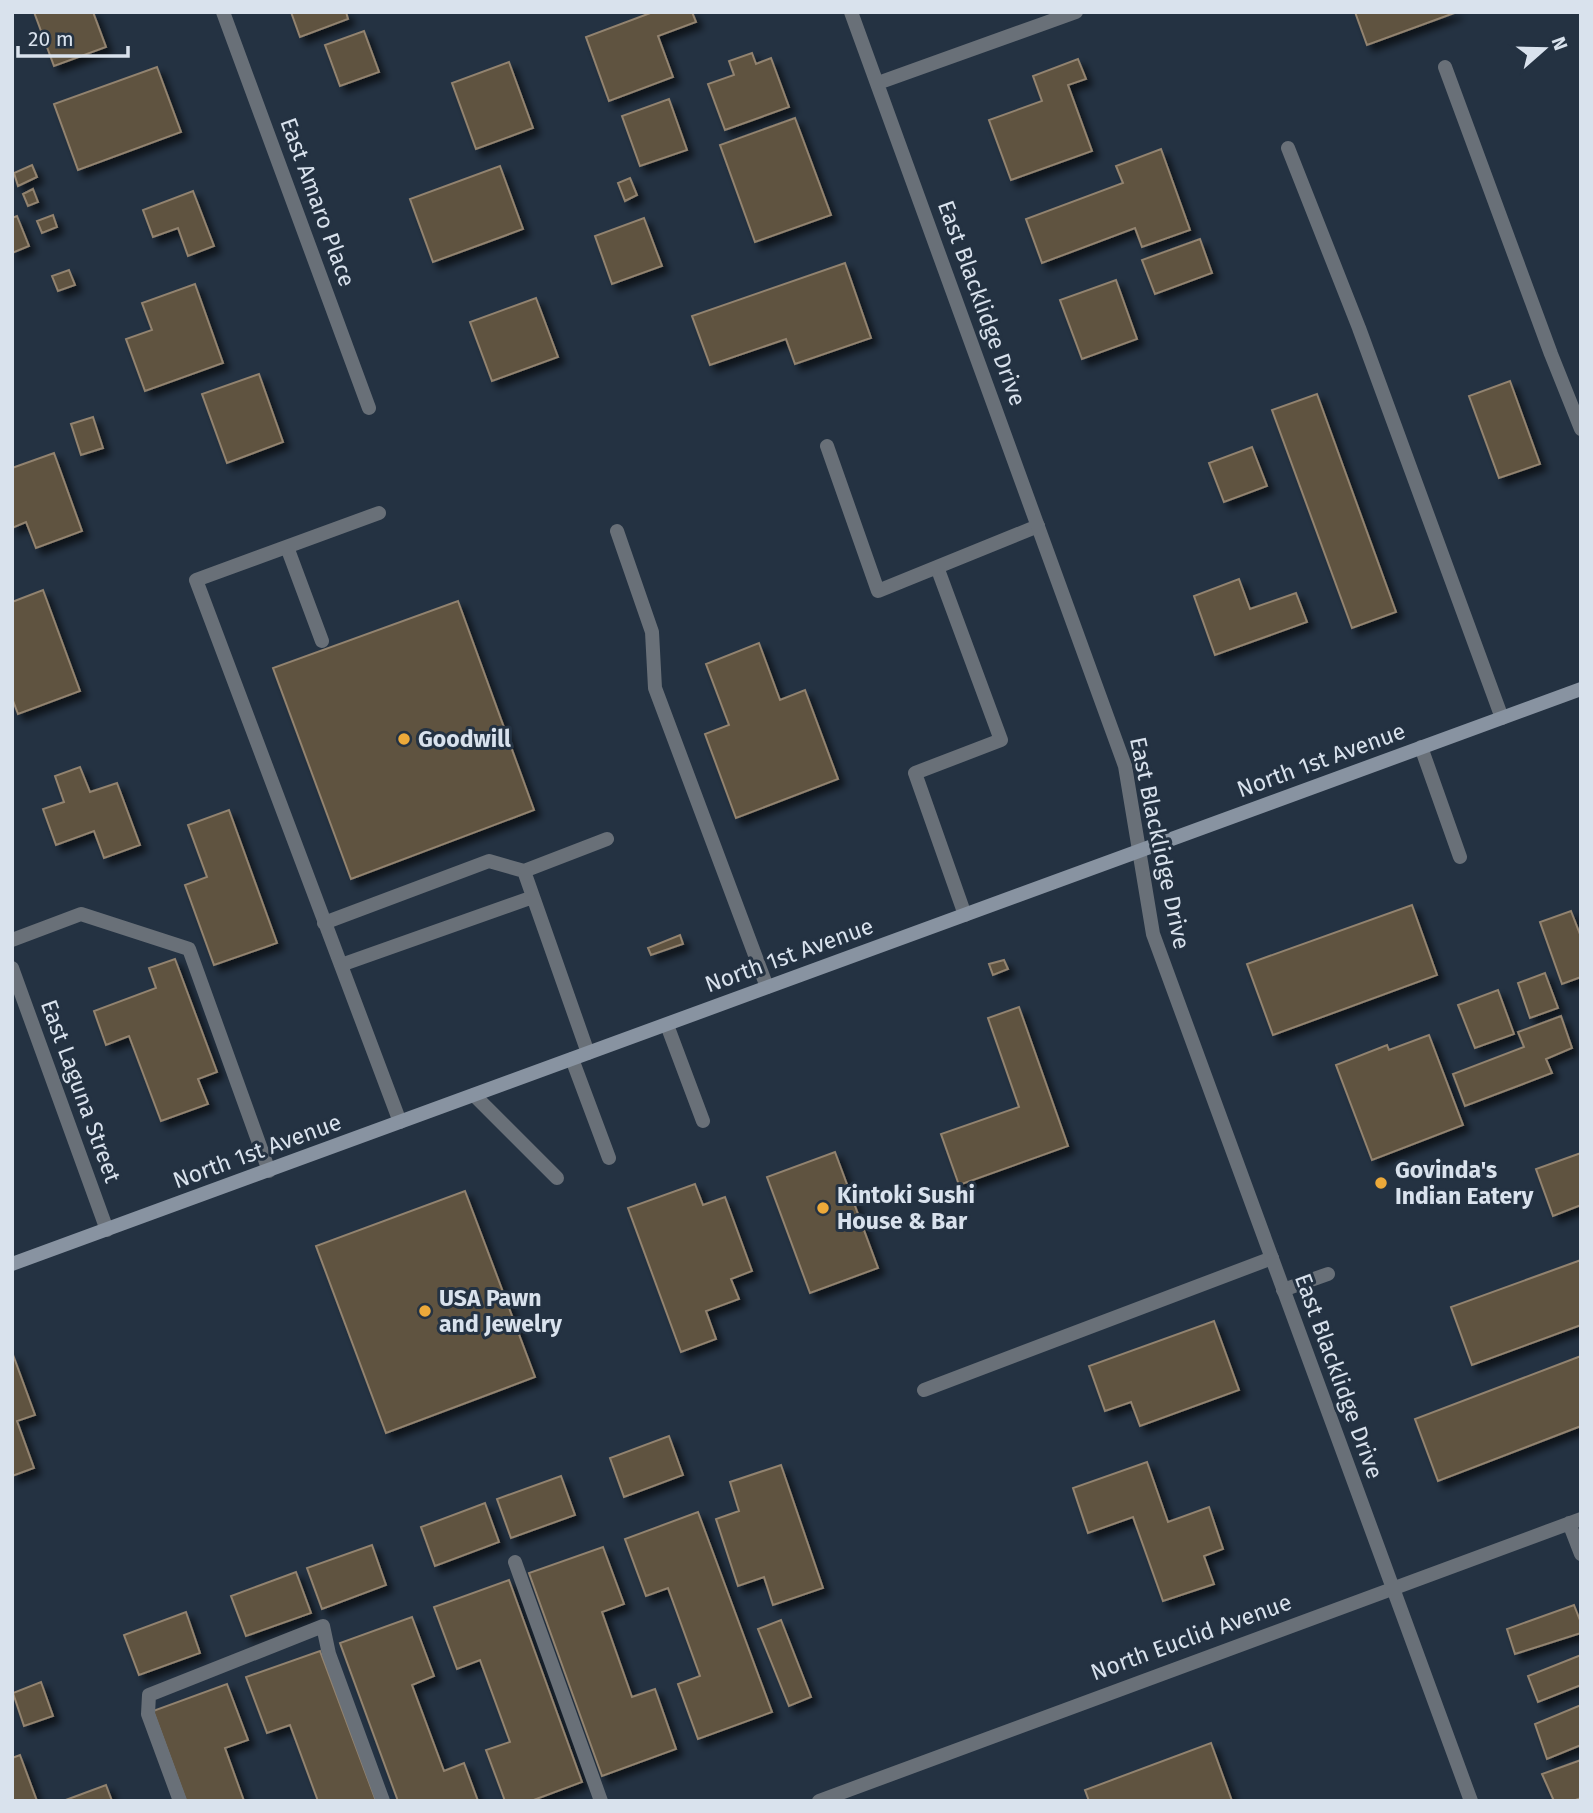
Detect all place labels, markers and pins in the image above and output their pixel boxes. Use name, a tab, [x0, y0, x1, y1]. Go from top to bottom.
place label: Goodwill	[418, 725, 511, 753]
marker: Goodwill	[396, 731, 412, 747]
place label: Govinda's Indian Eatery	[1395, 1156, 1534, 1210]
marker: Govinda's Indian Eatery	[1373, 1175, 1389, 1191]
place label: Kintoki Sushi House & Bar	[837, 1181, 975, 1235]
marker: Kintoki Sushi House & Bar	[815, 1200, 831, 1216]
place label: USA Pawn and Jewelry	[439, 1284, 563, 1338]
marker: USA Pawn and Jewelry	[417, 1303, 433, 1319]

